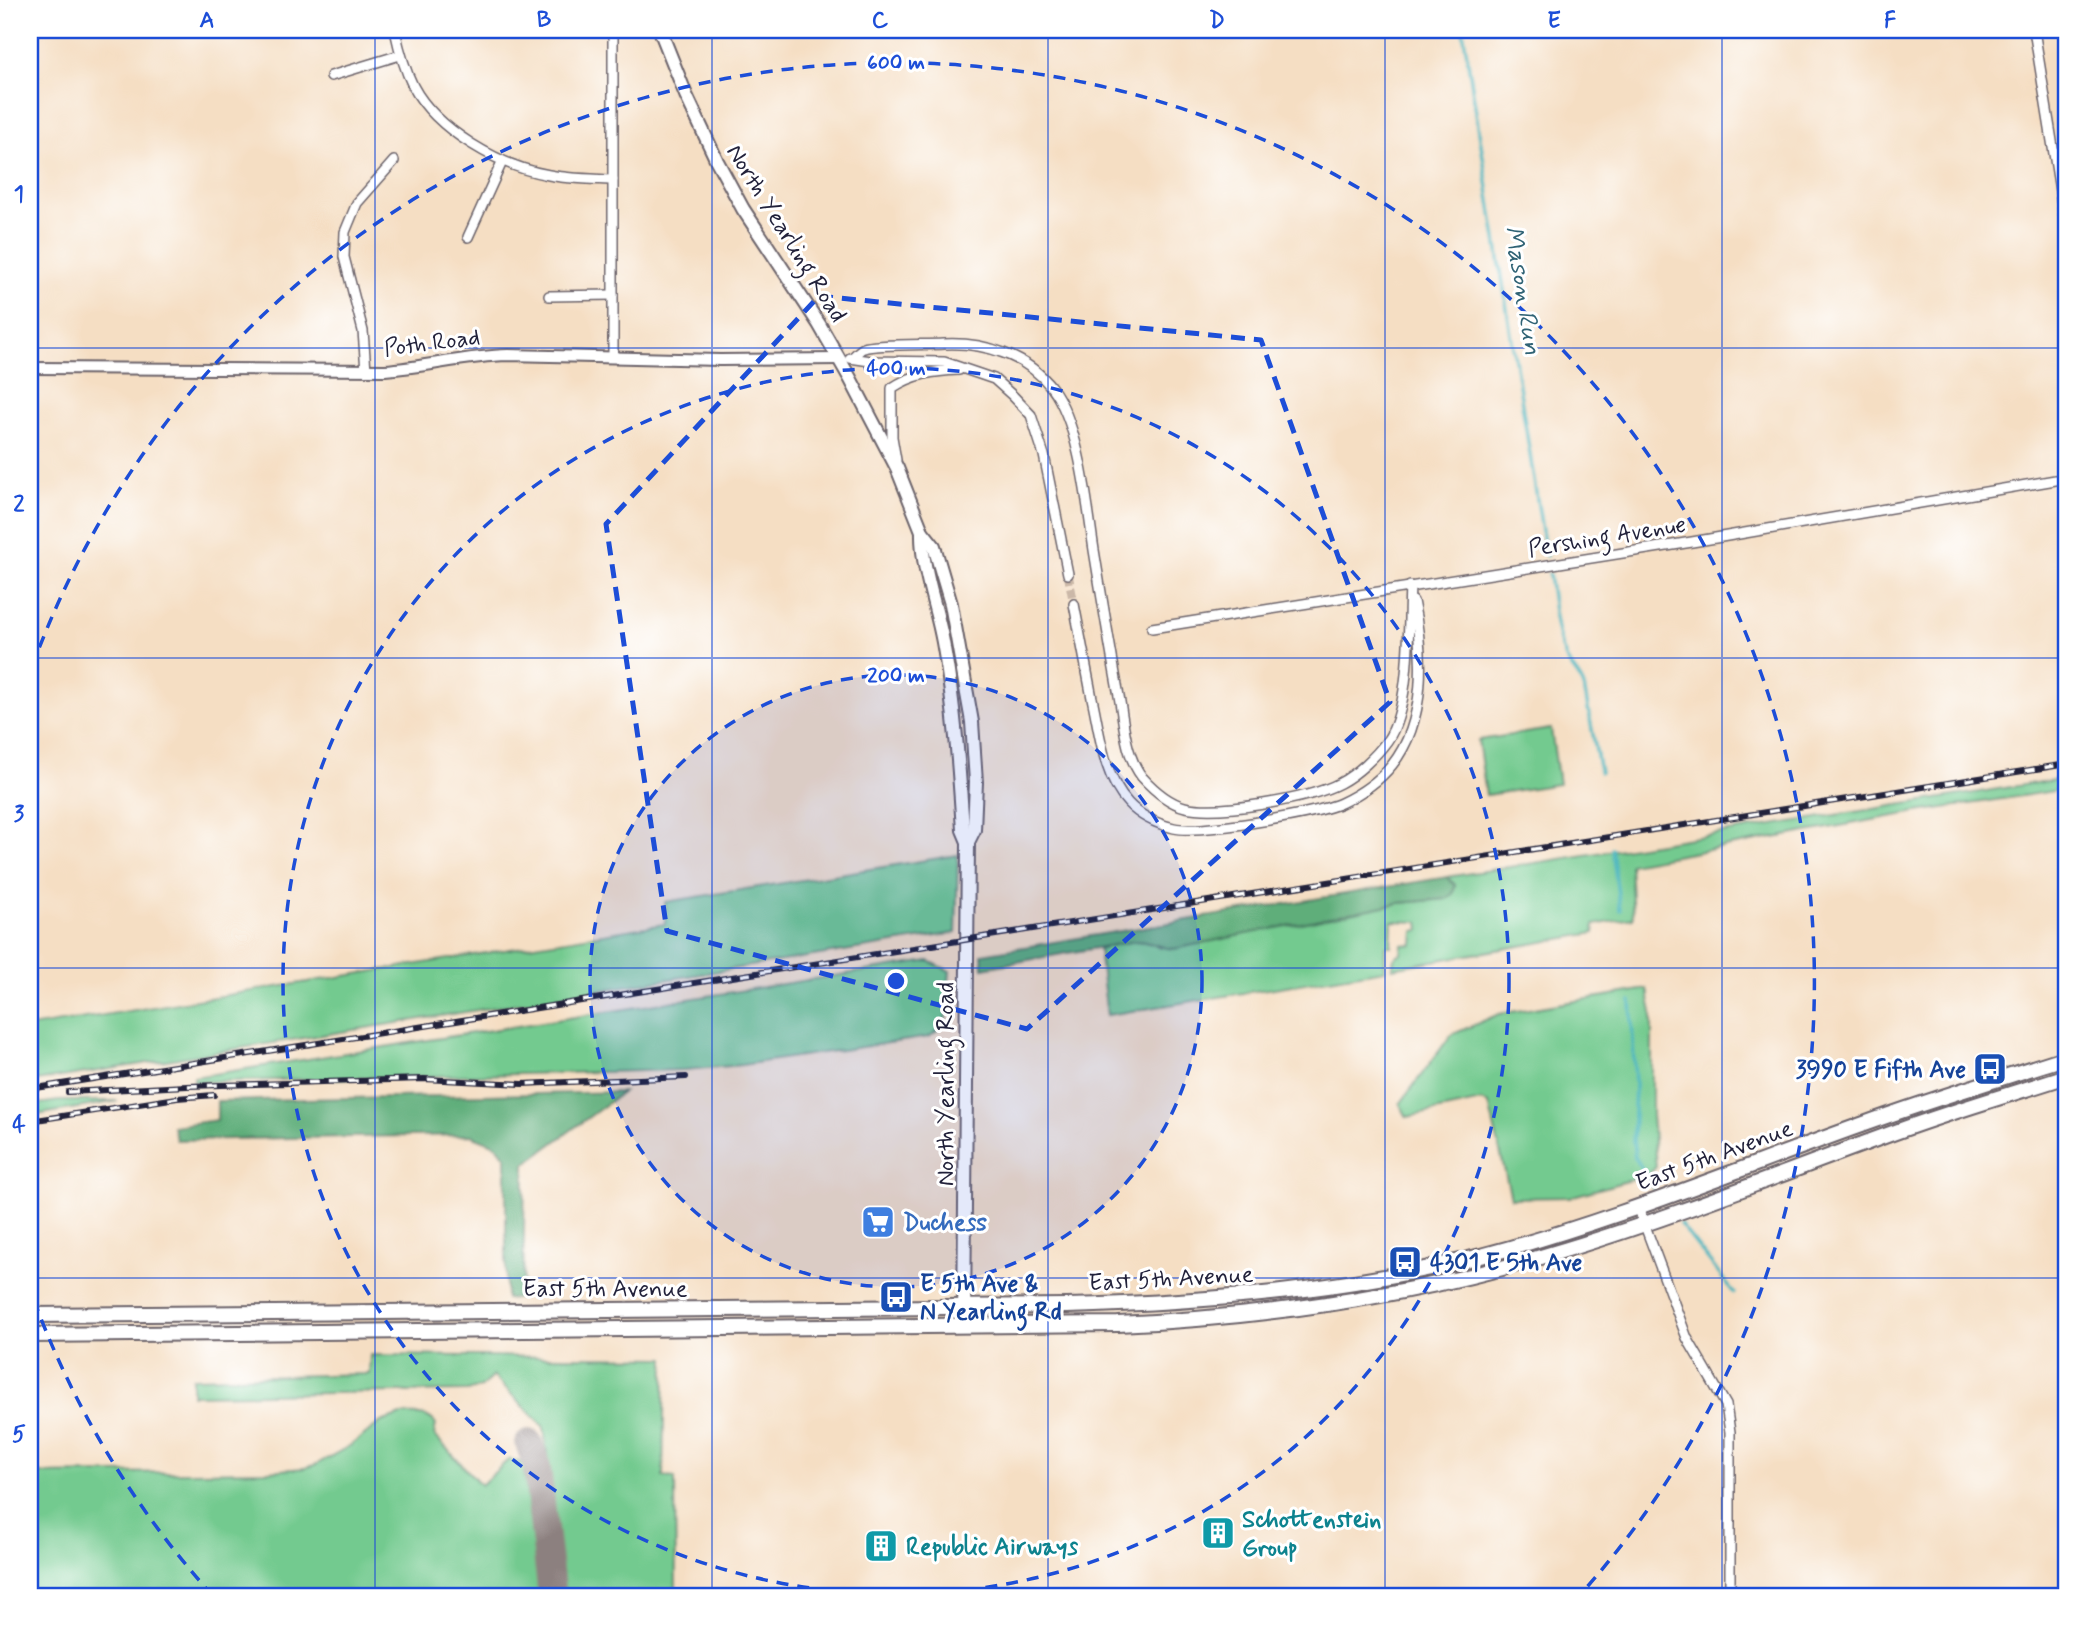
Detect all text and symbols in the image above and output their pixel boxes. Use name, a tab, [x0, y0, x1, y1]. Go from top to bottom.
text: A	[199, 6, 215, 36]
text: B	[537, 6, 552, 36]
text: C	[872, 6, 889, 36]
text: D	[1209, 6, 1225, 36]
text: E	[1547, 6, 1561, 36]
text: F	[1884, 6, 1896, 36]
text: 600 m	[867, 49, 925, 77]
street label: North Yearling Road	[716, 139, 853, 330]
text: 1	[14, 180, 24, 210]
water label: Mason Run	[1495, 223, 1549, 357]
street label: Poth Road	[382, 322, 482, 365]
text: 400 m	[866, 355, 926, 383]
text: 2	[13, 490, 25, 520]
street label: Pershing Avenue	[1526, 510, 1689, 568]
text: 200 m	[867, 662, 925, 690]
text: 3	[14, 800, 25, 830]
centre of rings	[884, 969, 908, 993]
street label: North Yearling Road	[931, 982, 965, 1186]
bus stop icon: 3990 E Fifth Ave	[1971, 1050, 2009, 1088]
place label: 3990 E Fifth Ave	[1796, 1055, 1966, 1086]
text: 4	[12, 1110, 26, 1140]
street label: East 5th Avenue	[1632, 1114, 1798, 1199]
supermarket icon: Duchess	[859, 1203, 897, 1241]
place label: Duchess	[903, 1208, 987, 1239]
bus stop icon: 4301 E 5th Ave	[1386, 1243, 1424, 1281]
place label: 4301 E 5th Ave	[1430, 1248, 1583, 1279]
street label: East 5th Avenue	[1088, 1260, 1255, 1299]
place label: E 5th Ave & N Yearling Rd	[920, 1269, 1062, 1331]
street label: East 5th Avenue	[522, 1274, 688, 1305]
bus stop icon: E 5th Ave & N Yearling Rd	[877, 1278, 915, 1316]
text: 5	[12, 1420, 26, 1450]
place label: Schottenstein Group	[1242, 1505, 1381, 1564]
building icon: Schottenstein Group	[1199, 1514, 1237, 1552]
building icon: Republic Airways	[862, 1527, 900, 1565]
place label: Republic Airways	[906, 1532, 1078, 1563]

